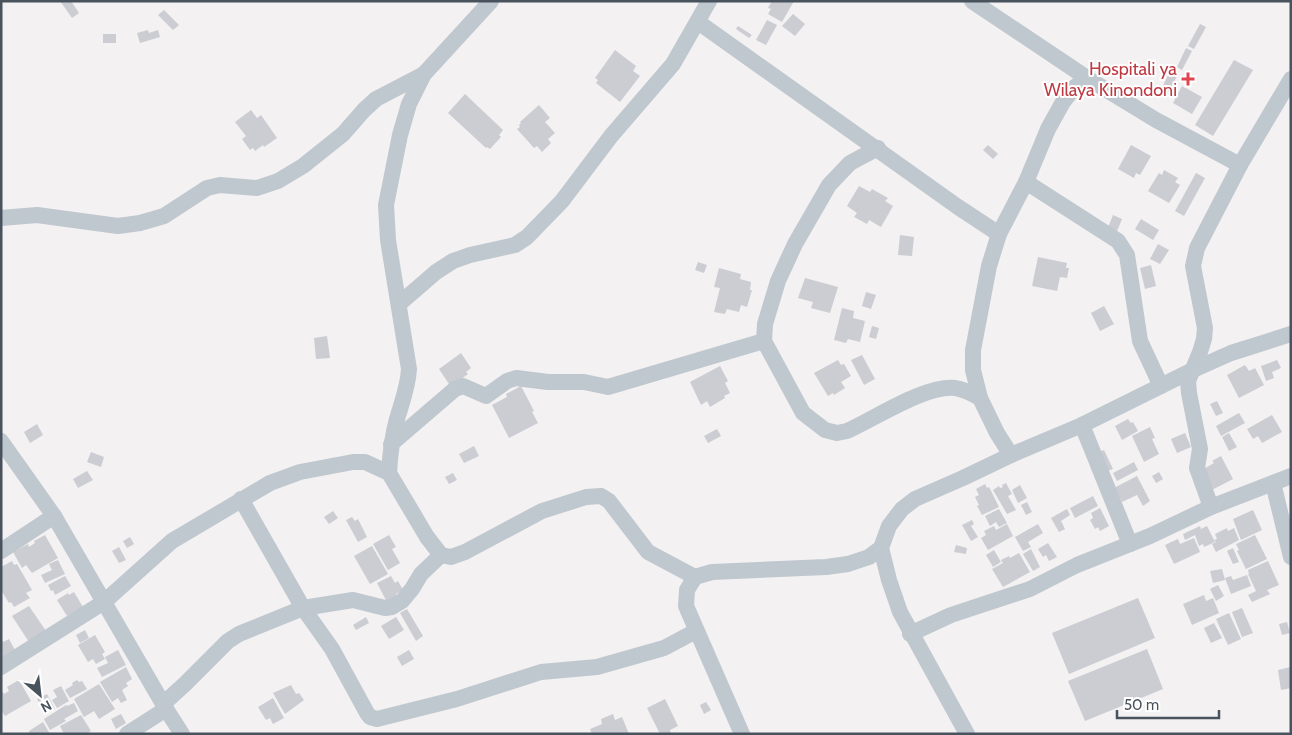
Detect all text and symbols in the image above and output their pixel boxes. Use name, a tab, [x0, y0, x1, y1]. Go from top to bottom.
place label: Hospitali ya Wilaya Kinondoni	[1044, 58, 1177, 101]
marker: Hospitali ya Wilaya Kinondoni	[1181, 72, 1195, 86]
north arrow	[15, 670, 65, 720]
scale bar	[1117, 688, 1220, 720]
text: N	[38, 696, 55, 717]
text: 50 m	[1124, 696, 1159, 714]

